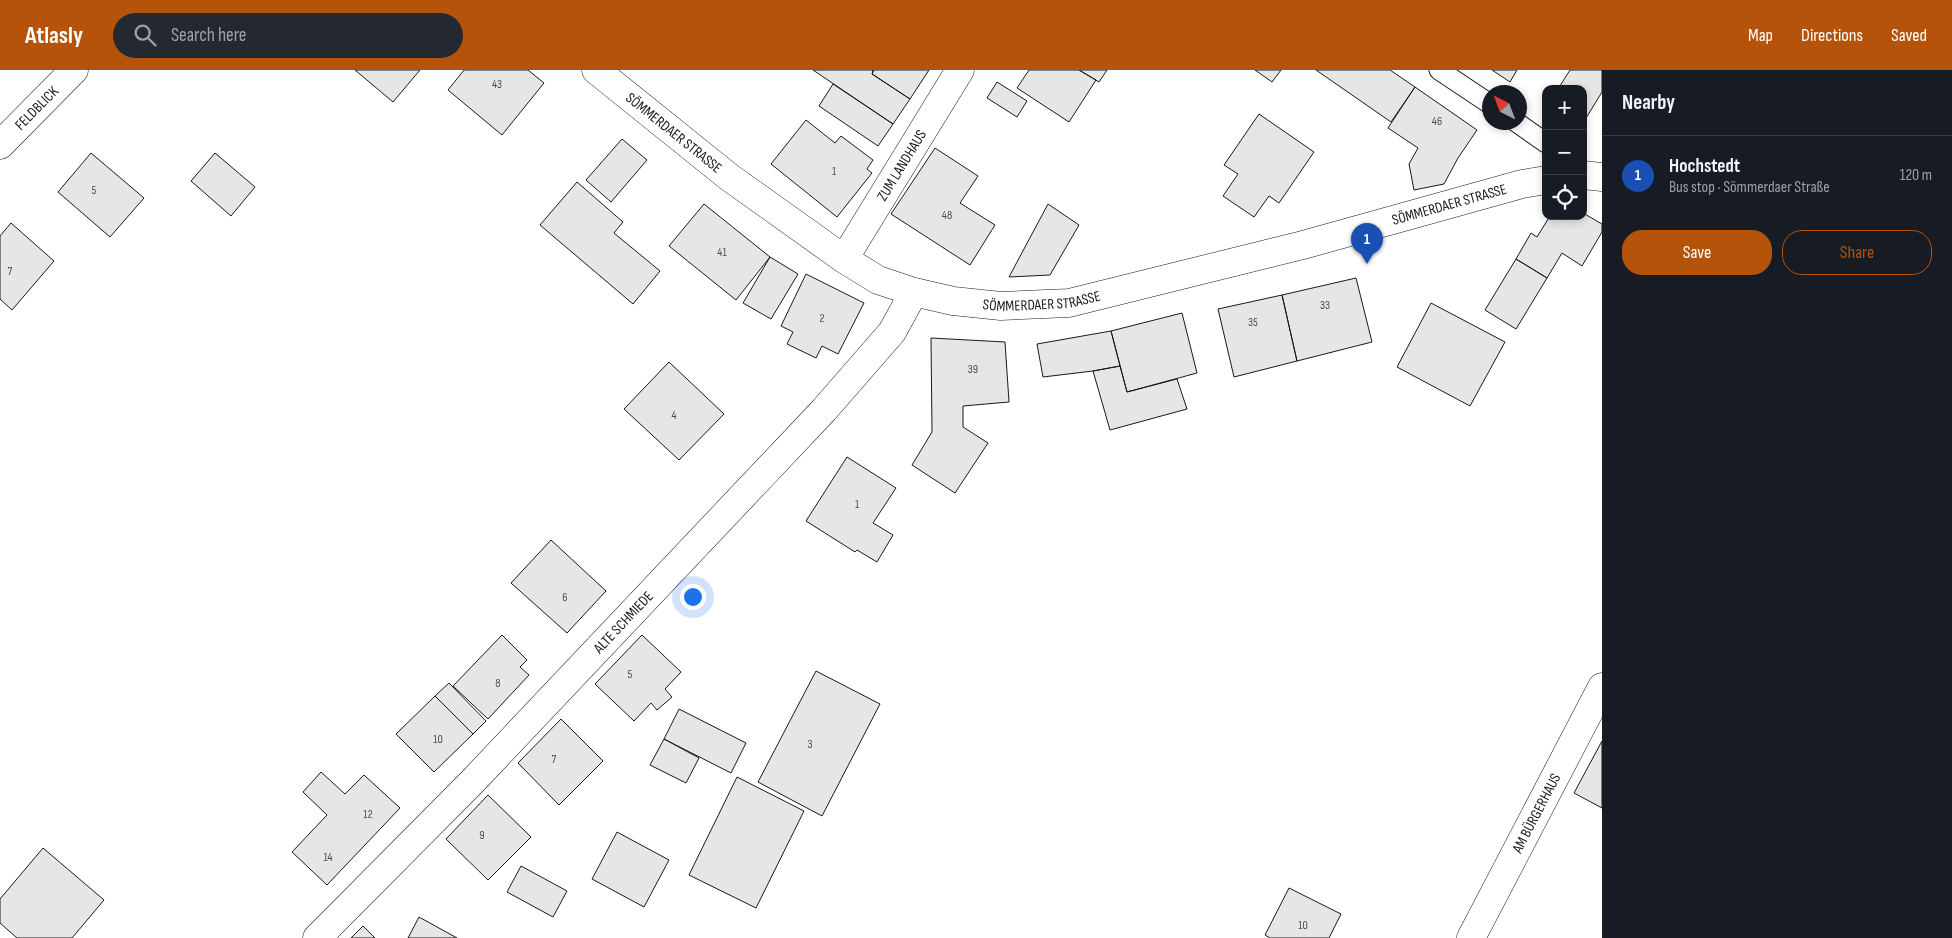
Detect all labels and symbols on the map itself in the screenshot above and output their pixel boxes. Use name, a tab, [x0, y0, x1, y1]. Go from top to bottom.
house number: 43	[492, 77, 502, 92]
street label: FELDBLICK	[11, 82, 63, 134]
north arrow	[1482, 85, 1527, 130]
street label: SÖMMERDAER STRASSE	[622, 88, 726, 177]
house number: 46	[1432, 114, 1442, 129]
street label: ZUM LANDHAUS	[873, 126, 931, 204]
house number: 1	[832, 164, 837, 179]
street label: SÖMMERDAER STRASSE	[1390, 179, 1509, 229]
house number: 5	[92, 183, 97, 198]
house number: 48	[942, 208, 952, 223]
pin: 1	[1351, 223, 1383, 264]
house number: 41	[717, 245, 727, 260]
house number: 7	[8, 264, 13, 279]
street label: SÖMMERDAER STRASSE	[982, 286, 1102, 316]
house number: 33	[1320, 298, 1330, 313]
house number: 2	[820, 311, 825, 326]
house number: 35	[1248, 315, 1258, 330]
house number: 39	[968, 362, 978, 377]
house number: 4	[671, 408, 677, 423]
house number: 1	[855, 497, 860, 512]
your location	[680, 584, 706, 610]
street label: ALTE SCHMIEDE	[589, 587, 657, 658]
house number: 6	[562, 590, 568, 605]
house number: 5	[628, 667, 633, 682]
house number: 8	[495, 676, 501, 691]
house number: 10	[433, 732, 443, 747]
house number: 3	[807, 737, 813, 752]
house number: 7	[552, 752, 557, 767]
street label: AM BÜRGERHAUS	[1507, 770, 1565, 857]
house number: 12	[363, 807, 373, 822]
house number: 9	[479, 828, 485, 843]
house number: 14	[323, 850, 333, 865]
house number: 10	[1298, 918, 1308, 933]

